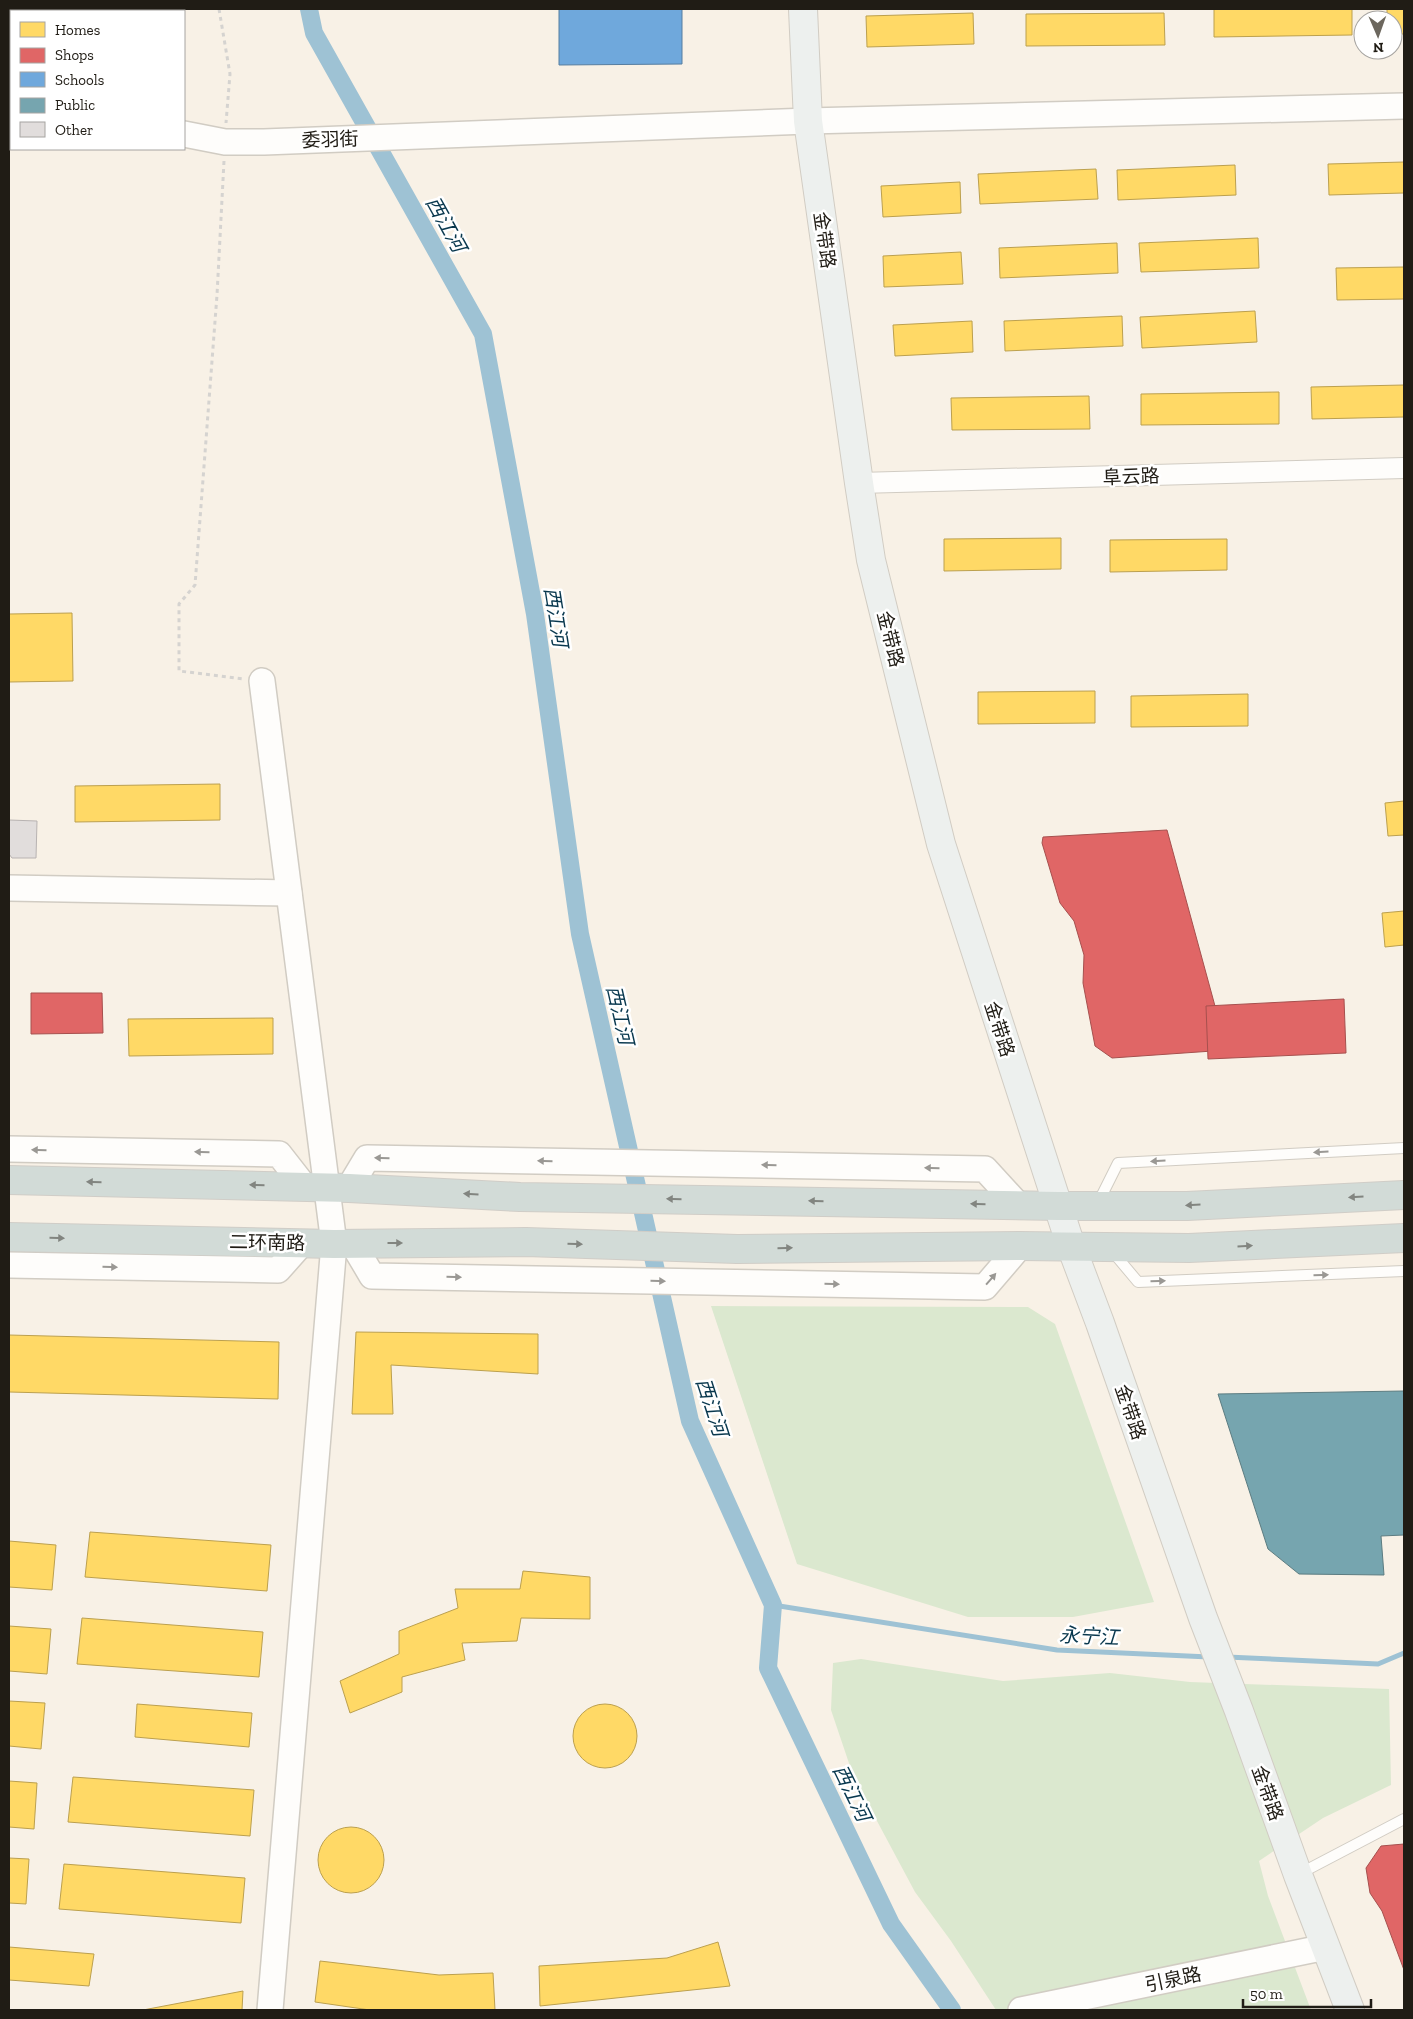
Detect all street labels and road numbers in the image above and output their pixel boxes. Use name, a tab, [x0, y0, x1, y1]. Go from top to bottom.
street label: 委羽街	[301, 127, 359, 152]
street label: 金带路	[809, 210, 840, 270]
street label: 阜云路	[1102, 464, 1160, 489]
street label: 金带路	[872, 609, 909, 670]
street label: 金带路	[980, 998, 1019, 1060]
street label: 二环南路	[229, 1230, 305, 1255]
street label: 金带路	[1110, 1381, 1151, 1443]
street label: 金带路	[1247, 1762, 1288, 1824]
street label: 引泉路	[1143, 1962, 1203, 1997]

